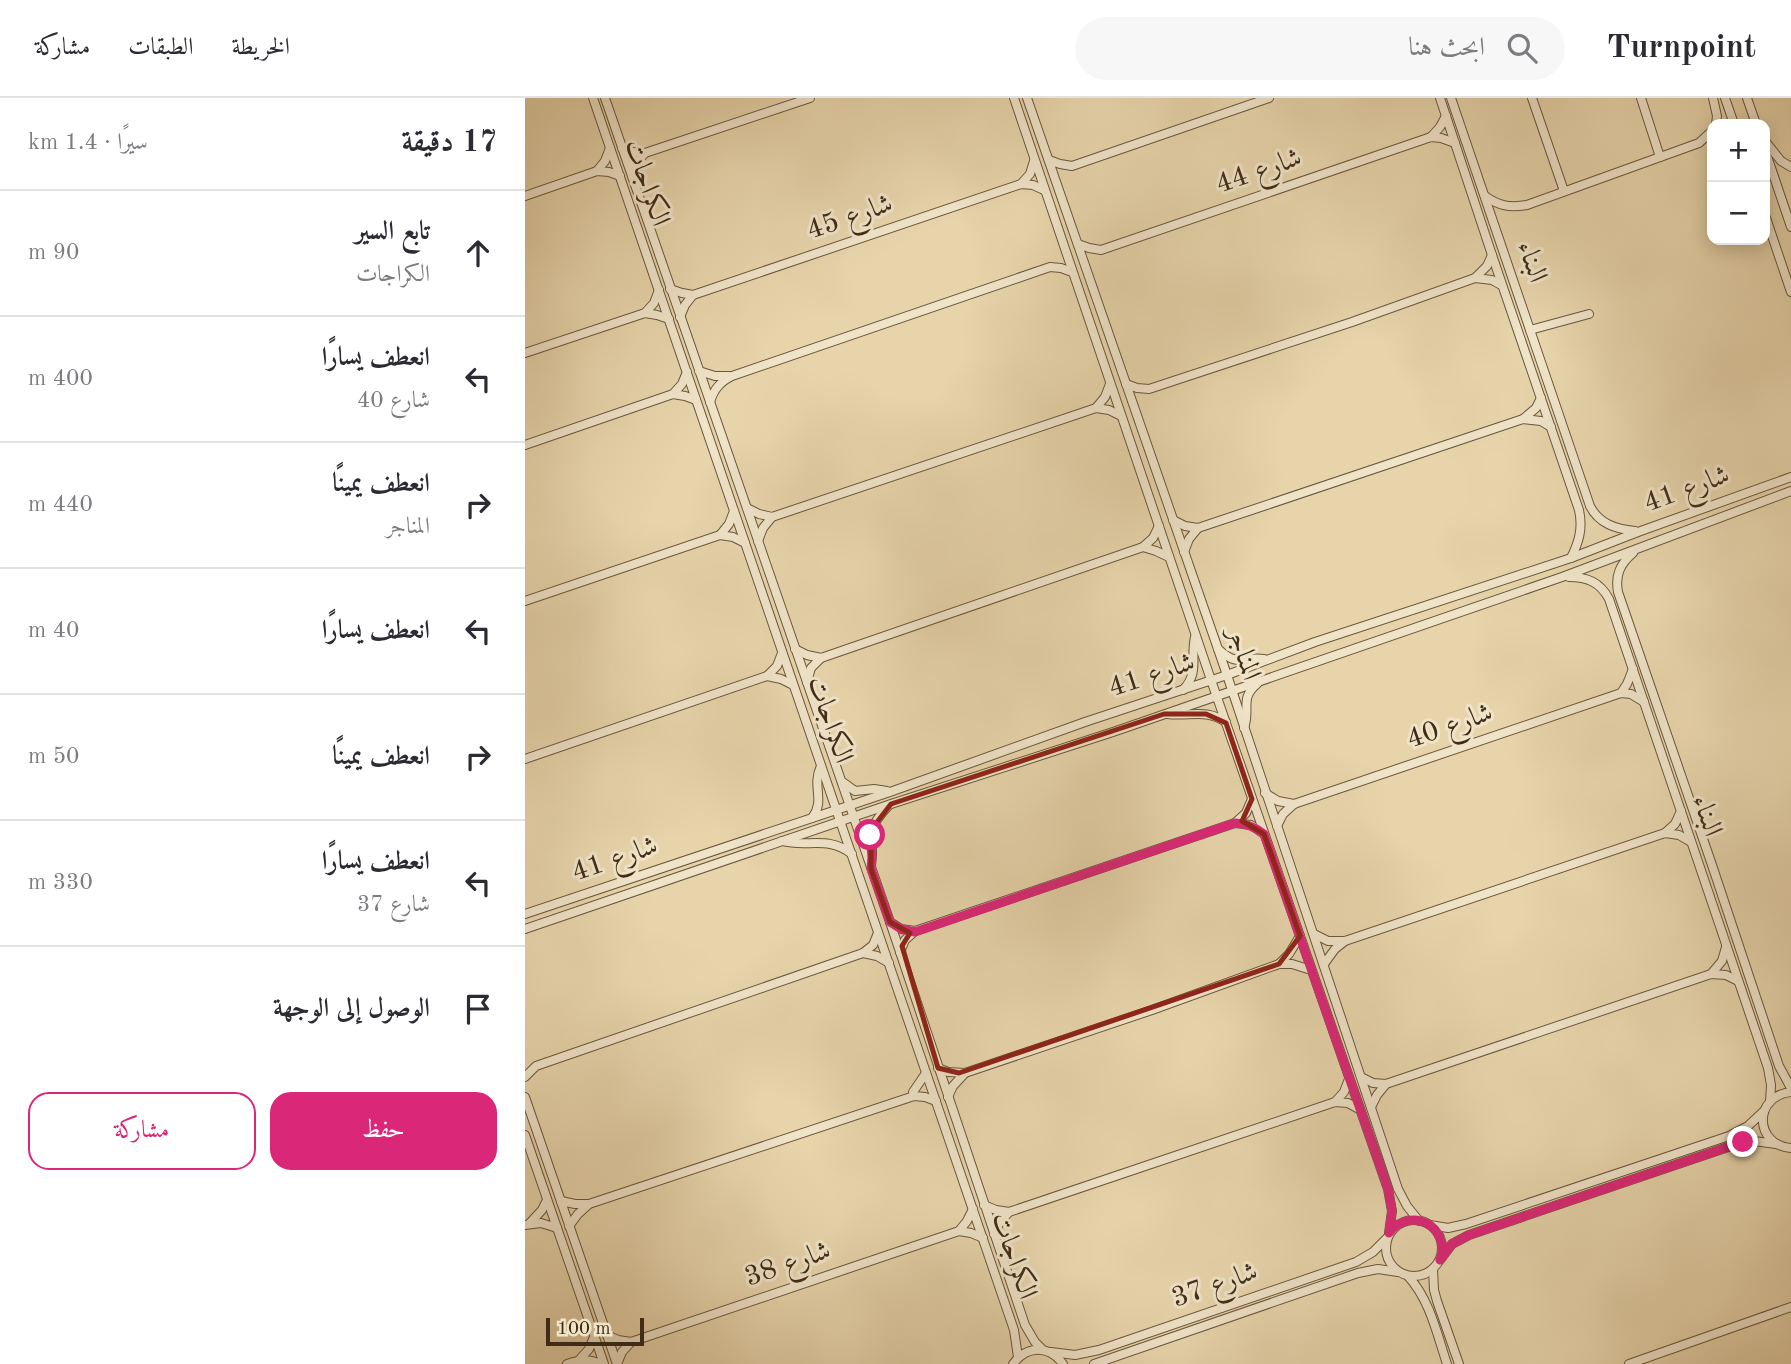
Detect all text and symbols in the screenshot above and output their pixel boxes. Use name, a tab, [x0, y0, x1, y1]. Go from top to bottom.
search box	[1075, 17, 1565, 80]
icon: search	[1503, 29, 1541, 67]
text: Turnpoint	[1607, 32, 1756, 65]
text: ابحث هنا	[1408, 35, 1485, 61]
text: مشاركة	[35, 36, 90, 60]
text: الطبقات	[128, 36, 194, 60]
text: الخريطة	[232, 36, 290, 60]
map controls	[1707, 119, 1770, 245]
button: +	[1707, 119, 1770, 182]
text: 17 دقيقة	[401, 128, 497, 158]
text: سيرًا · 1.4 km	[28, 131, 148, 154]
street label: الكراجات	[616, 135, 676, 231]
street label: شارع 44	[1212, 144, 1308, 206]
button: −	[1707, 182, 1770, 245]
street label: شارع 45	[803, 190, 899, 252]
text: تابع السير	[355, 219, 430, 245]
icon: ahead	[459, 234, 497, 272]
street label: البناء	[1511, 238, 1551, 286]
text: 90 m	[28, 241, 79, 264]
text: الكراجات	[356, 263, 430, 286]
text: انعطف يسارًا	[322, 345, 430, 371]
icon: left	[459, 360, 497, 398]
text: 400 m	[28, 367, 93, 390]
text: شارع 40	[357, 389, 430, 412]
street label: شارع 41	[1640, 462, 1736, 525]
text: انعطف يمينًا	[332, 471, 430, 497]
icon: right	[459, 486, 497, 524]
text: 440 m	[28, 493, 93, 516]
text: المناجر	[386, 515, 430, 538]
icon: left	[459, 612, 497, 650]
text: انعطف يسارًا	[322, 618, 430, 644]
text: 40 m	[28, 619, 79, 642]
street label: المناجر	[1220, 621, 1265, 684]
street label: شارع 41	[1105, 649, 1201, 710]
street label: الكراجات	[799, 672, 859, 768]
street label: شارع 40	[1403, 699, 1499, 761]
icon: right	[459, 738, 497, 776]
text: انعطف يمينًا	[332, 744, 430, 770]
text: 50 m	[28, 745, 79, 768]
street label: البناء	[1686, 792, 1726, 840]
route start	[854, 819, 885, 850]
street label: شارع 41	[568, 832, 664, 894]
text: انعطف يسارًا	[322, 849, 430, 875]
icon: left	[459, 864, 497, 902]
text: 330 m	[28, 871, 93, 894]
text: شارع 37	[357, 893, 430, 916]
icon: arrive	[459, 990, 497, 1028]
text: الوصول إلى الوجهة	[273, 996, 430, 1022]
button: مشاركة	[28, 1092, 256, 1170]
button: حفظ	[270, 1092, 497, 1170]
route end	[1727, 1126, 1758, 1157]
street label: الكراجات	[983, 1208, 1043, 1304]
street label: شارع 38	[741, 1237, 837, 1299]
street label: شارع 37	[1168, 1258, 1264, 1320]
scale bar	[546, 1315, 644, 1347]
text: 100 m	[557, 1320, 610, 1339]

